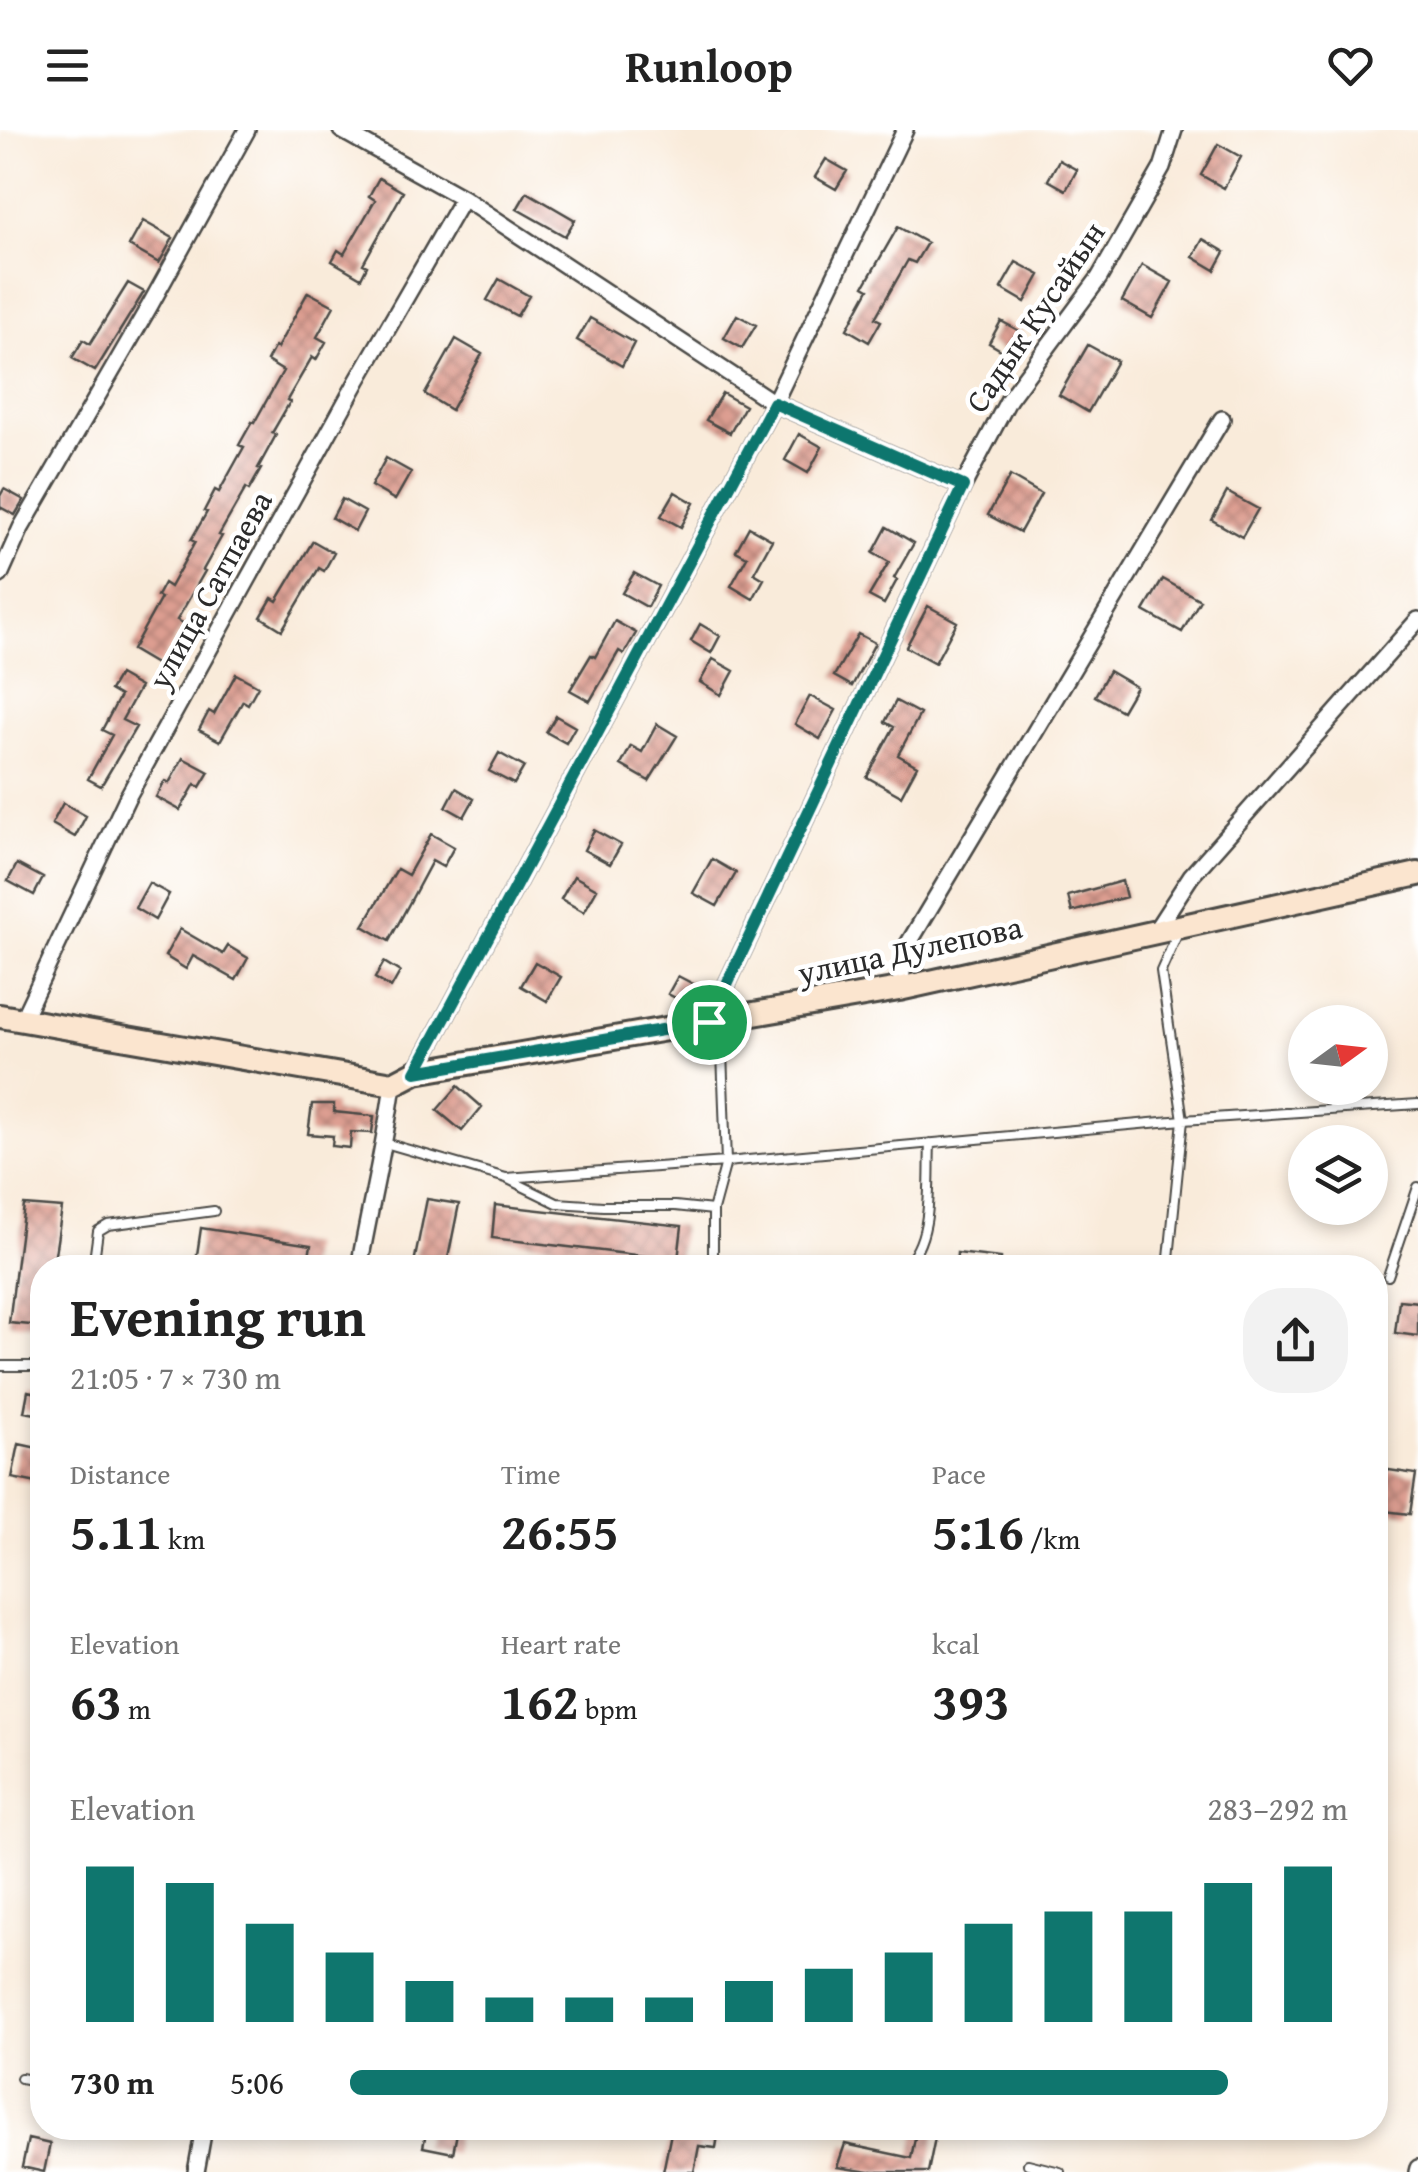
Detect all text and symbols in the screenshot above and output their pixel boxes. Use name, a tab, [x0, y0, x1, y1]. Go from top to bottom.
text: Runloop	[625, 33, 793, 98]
icon: menu	[40, 38, 95, 93]
icon: heart	[1323, 38, 1378, 93]
street label: Садык Кусайын	[953, 212, 1116, 422]
street label: улица Сатпаева	[135, 481, 284, 699]
street label: улица Дулепова	[793, 903, 1027, 996]
pin	[667, 980, 752, 1065]
icon: arrive	[682, 995, 737, 1050]
north arrow	[1288, 1005, 1388, 1105]
map controls	[1288, 1005, 1388, 1225]
button: layers	[1288, 1125, 1388, 1225]
text: Evening run	[70, 1276, 366, 1356]
button: share	[1243, 1288, 1348, 1393]
text: 21:05 · 7 × 730 m	[70, 1354, 281, 1401]
text: Distance	[70, 1453, 170, 1494]
text: Time	[501, 1453, 561, 1494]
text: Pace	[932, 1453, 986, 1494]
text: 5.11	[70, 1494, 162, 1567]
text: 26:55	[501, 1494, 619, 1567]
text: 5:16	[932, 1494, 1024, 1567]
text: km	[162, 1518, 205, 1559]
text: /km	[1024, 1518, 1080, 1559]
text: Elevation	[70, 1623, 180, 1664]
text: Heart rate	[501, 1623, 621, 1664]
text: kcal	[932, 1623, 980, 1664]
text: 63	[70, 1664, 122, 1737]
text: 162	[501, 1664, 579, 1737]
text: 393	[932, 1664, 1010, 1737]
text: m	[122, 1688, 151, 1729]
text: bpm	[579, 1688, 637, 1729]
text: Elevation	[70, 1785, 195, 1832]
text: 283–292 m	[1207, 1785, 1348, 1832]
text: 730 m	[70, 2059, 154, 2106]
text: 5:06	[230, 2059, 284, 2106]

